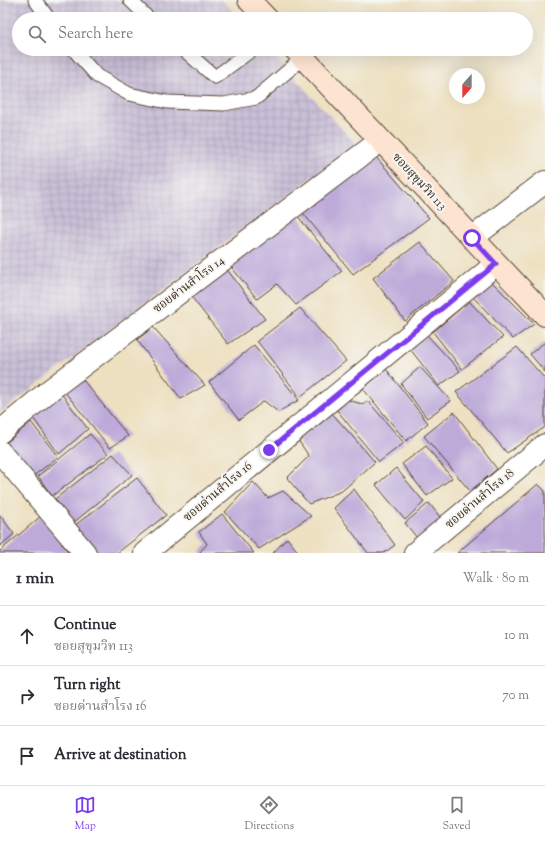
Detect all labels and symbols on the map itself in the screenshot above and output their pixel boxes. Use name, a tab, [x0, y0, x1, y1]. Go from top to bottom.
north arrow	[449, 68, 485, 104]
street label: ซอยสุขุมวิท 113	[388, 149, 451, 215]
route start	[463, 229, 481, 247]
street label: ซอยด่านสำโรง 14	[149, 251, 229, 318]
route end	[260, 441, 278, 459]
street label: ซอยด่านสำโรง 16	[179, 457, 256, 526]
street label: ซอยด่านสำโรง 18	[441, 464, 518, 533]

